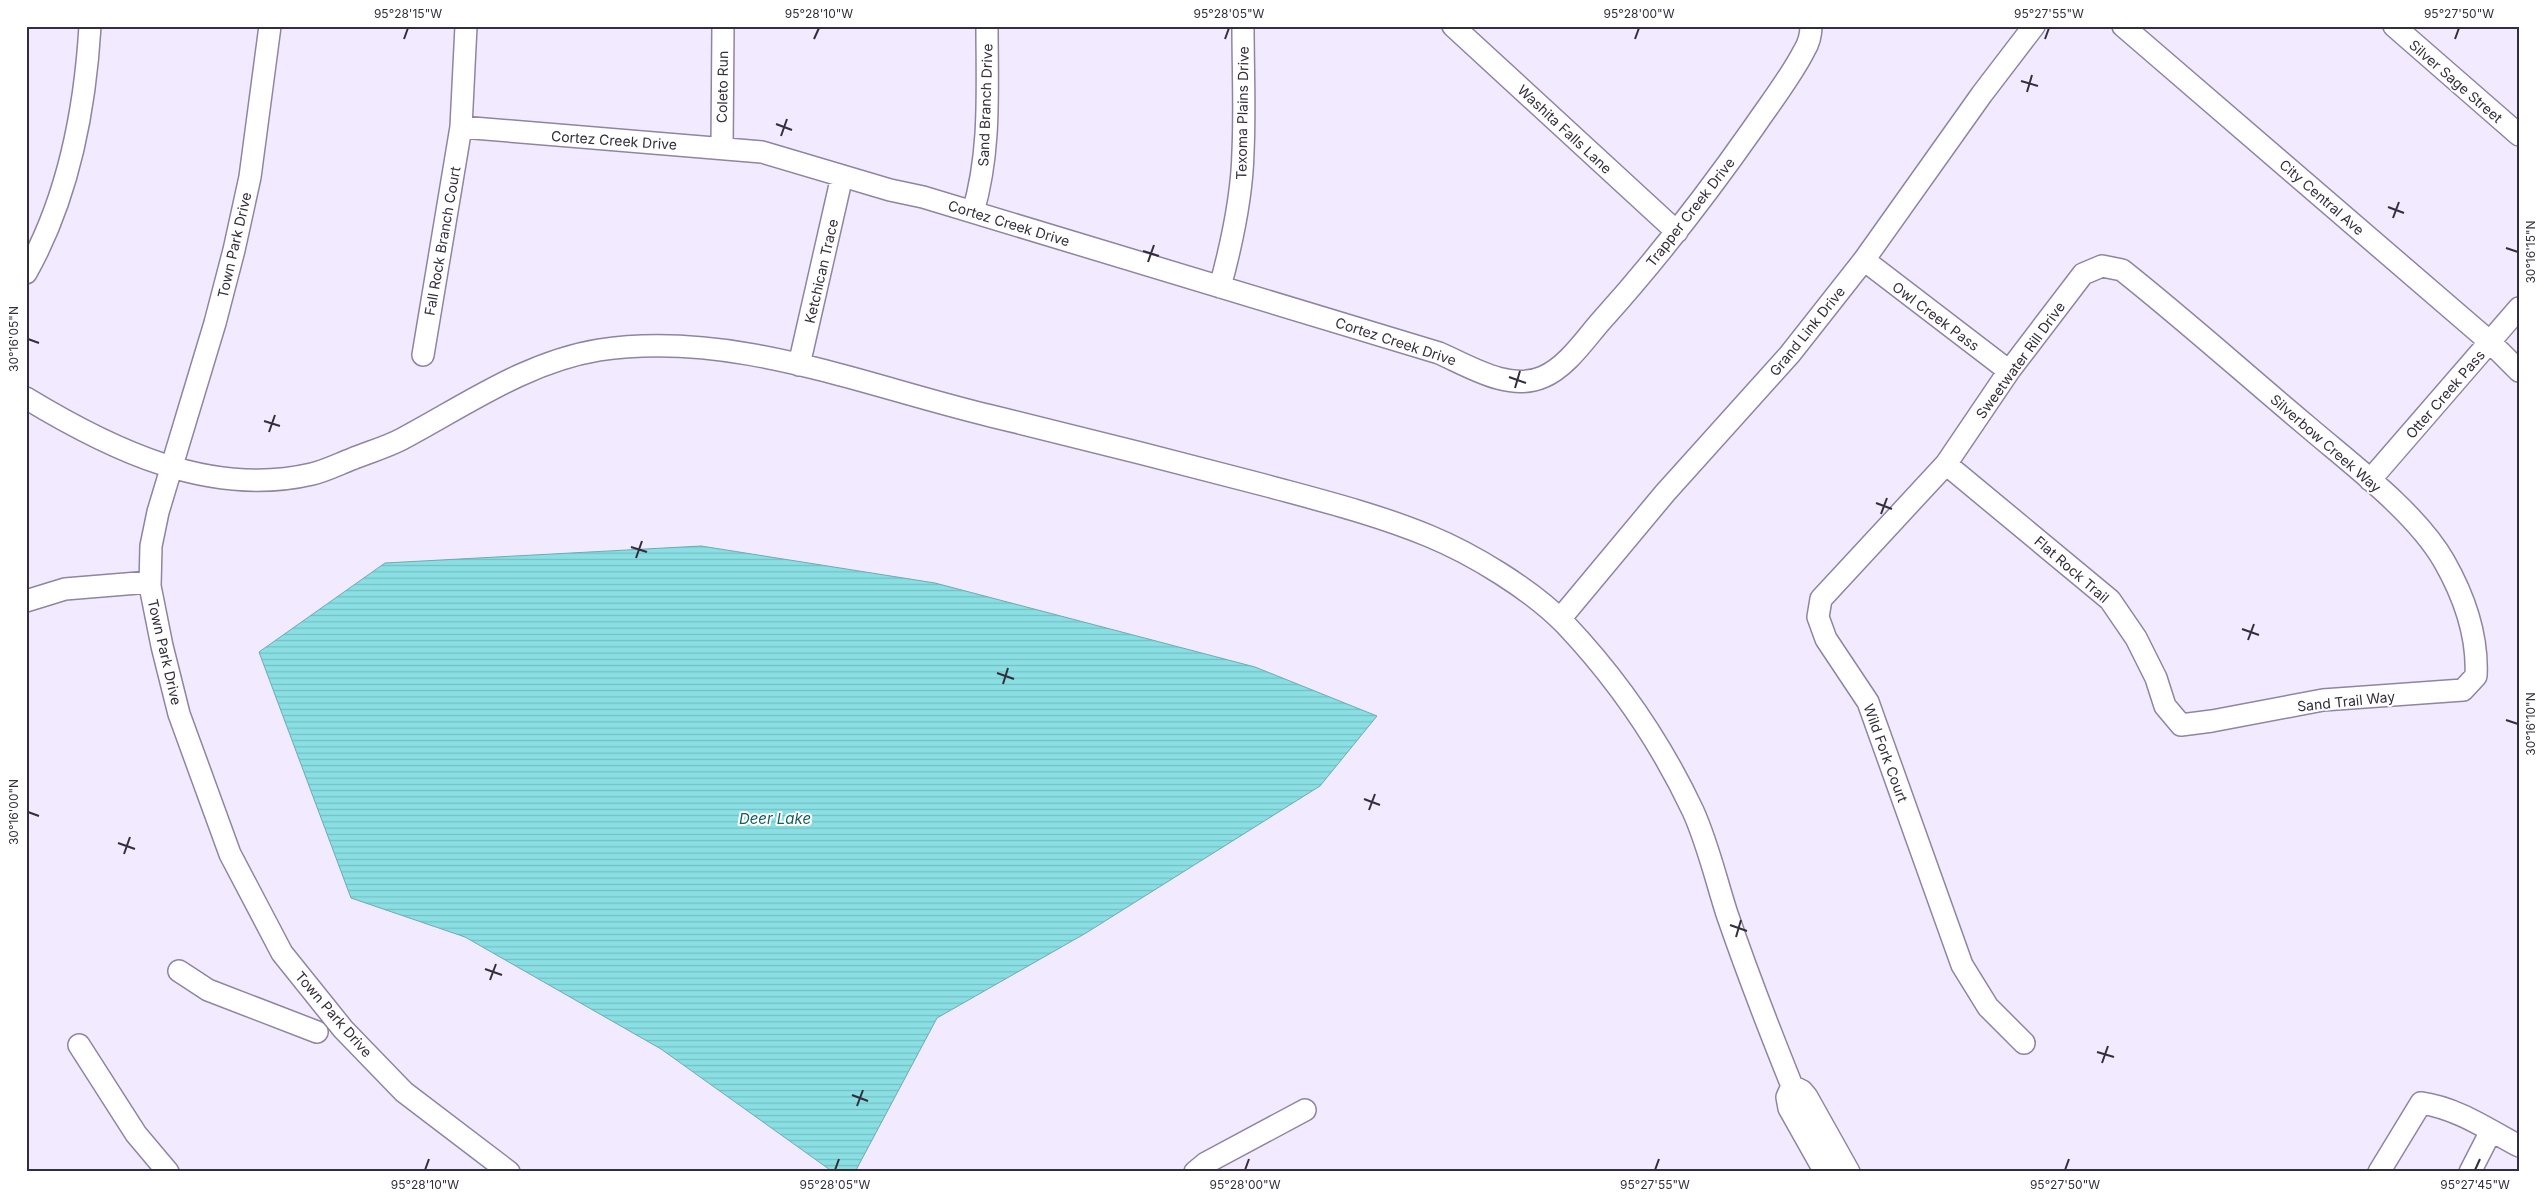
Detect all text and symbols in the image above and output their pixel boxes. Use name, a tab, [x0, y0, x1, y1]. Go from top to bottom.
text: 95°28'15"W	[374, 6, 442, 21]
text: 95°28'10"W	[785, 6, 853, 21]
text: 95°28'05"W	[1194, 6, 1265, 21]
text: 95°28'00"W	[1603, 6, 1675, 21]
text: 95°27'55"W	[2014, 6, 2084, 21]
text: 95°27'50"W	[2424, 6, 2494, 21]
street label: Silver Sage Street	[2406, 36, 2506, 126]
street label: Sand Branch Drive	[974, 43, 996, 167]
street label: Texoma Plains Drive	[1232, 46, 1252, 180]
street label: Coleto Run	[713, 51, 731, 123]
street label: Washita Falls Lane	[1514, 81, 1616, 177]
street label: Cortez Creek Drive	[550, 127, 678, 153]
street label: Trapper Creek Drive	[1642, 154, 1738, 270]
street label: City Central Ave	[2276, 156, 2368, 238]
street label: Fall Rock Branch Court	[421, 165, 464, 317]
street label: Town Park Drive	[214, 190, 254, 300]
street label: Cortez Creek Drive	[946, 196, 1072, 250]
street label: Ketchican Trace	[801, 217, 841, 325]
text: 30°16'15"N	[2523, 220, 2538, 284]
street label: Owl Creek Pass	[1889, 278, 1983, 354]
street label: Grand Link Drive	[1766, 283, 1848, 379]
street label: Sweetwater Rill Drive	[1972, 298, 2068, 422]
text: 30°16'05"N	[6, 306, 21, 372]
street label: Cortez Creek Drive	[1333, 313, 1459, 369]
street label: Otter Creek Pass	[2402, 346, 2488, 442]
street label: Silverbow Creek Way	[2267, 390, 2385, 496]
street label: Flat Rock Trail	[2031, 532, 2113, 606]
street label: Town Park Drive	[145, 597, 185, 707]
street label: Sand Trail Way	[2296, 687, 2396, 715]
text: 30°16'10"N	[2523, 692, 2538, 756]
street label: Wild Fork Court	[1860, 702, 1912, 805]
text: 30°16'00"N	[6, 779, 21, 845]
water label: Deer Lake	[739, 809, 811, 828]
street label: Town Park Drive	[292, 968, 376, 1060]
text: 95°28'10"W	[391, 1177, 459, 1192]
text: 95°28'05"W	[800, 1177, 871, 1192]
text: 95°28'00"W	[1209, 1177, 1281, 1192]
text: 95°27'55"W	[1620, 1177, 1690, 1192]
text: 95°27'50"W	[2030, 1177, 2100, 1192]
text: 95°27'45"W	[2440, 1177, 2510, 1192]

